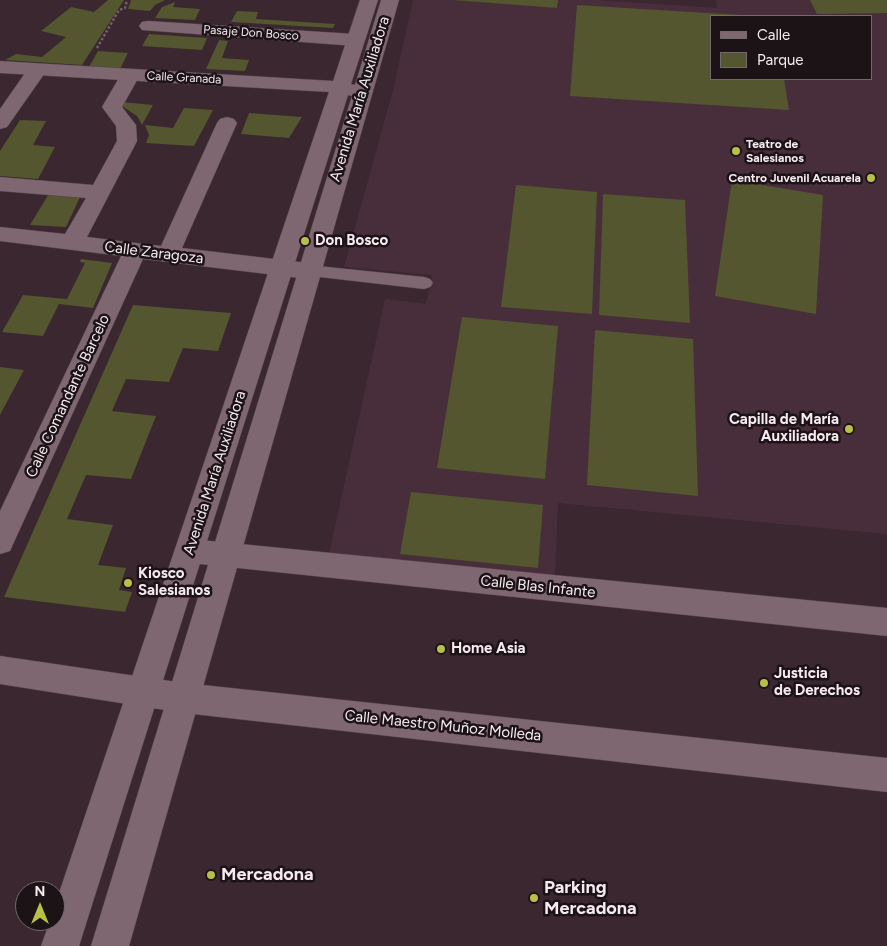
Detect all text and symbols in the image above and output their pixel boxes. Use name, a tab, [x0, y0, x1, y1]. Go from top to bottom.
street label: Avenida María Auxiliadora	[326, 14, 394, 184]
legend	[710, 15, 872, 80]
street label: Pasaje Don Bosco	[203, 22, 299, 44]
text: Calle	[757, 26, 790, 44]
text: Parque	[757, 51, 804, 69]
street label: Calle Granada	[146, 69, 222, 87]
place label: Teatro de Salesianos	[746, 137, 804, 165]
marker: Teatro de Salesianos	[730, 145, 742, 157]
place label: Centro Juvenil Acuarela	[729, 171, 861, 185]
marker: Centro Juvenil Acuarela	[865, 172, 877, 184]
place label: Don Bosco	[315, 232, 388, 250]
marker: Don Bosco	[299, 235, 311, 247]
street label: Calle Zaragoza	[104, 238, 204, 268]
street label: Calle Comandante Barcelo	[22, 312, 114, 480]
street label: Avenida María Auxiliadora	[180, 389, 250, 557]
place label: Capilla de María Auxiliadora	[729, 411, 839, 446]
marker: Capilla de María Auxiliadora	[843, 423, 855, 435]
place label: Kiosco Salesianos	[138, 565, 210, 600]
street label: Calle Blas Infante	[480, 572, 596, 602]
marker: Kiosco Salesianos	[122, 577, 134, 589]
place label: Home Asia	[451, 640, 526, 658]
marker: Home Asia	[435, 643, 447, 655]
place label: Justicia de Derechos	[774, 665, 860, 700]
marker: Justicia de Derechos	[758, 677, 770, 689]
street label: Calle Maestro Muñoz Molleda	[344, 707, 542, 745]
place label: Mercadona	[221, 864, 314, 886]
marker: Mercadona	[205, 869, 217, 881]
place label: Parking Mercadona	[544, 877, 637, 920]
north arrow	[15, 881, 65, 931]
text: N	[35, 883, 45, 900]
marker: Parking Mercadona	[528, 892, 540, 904]

